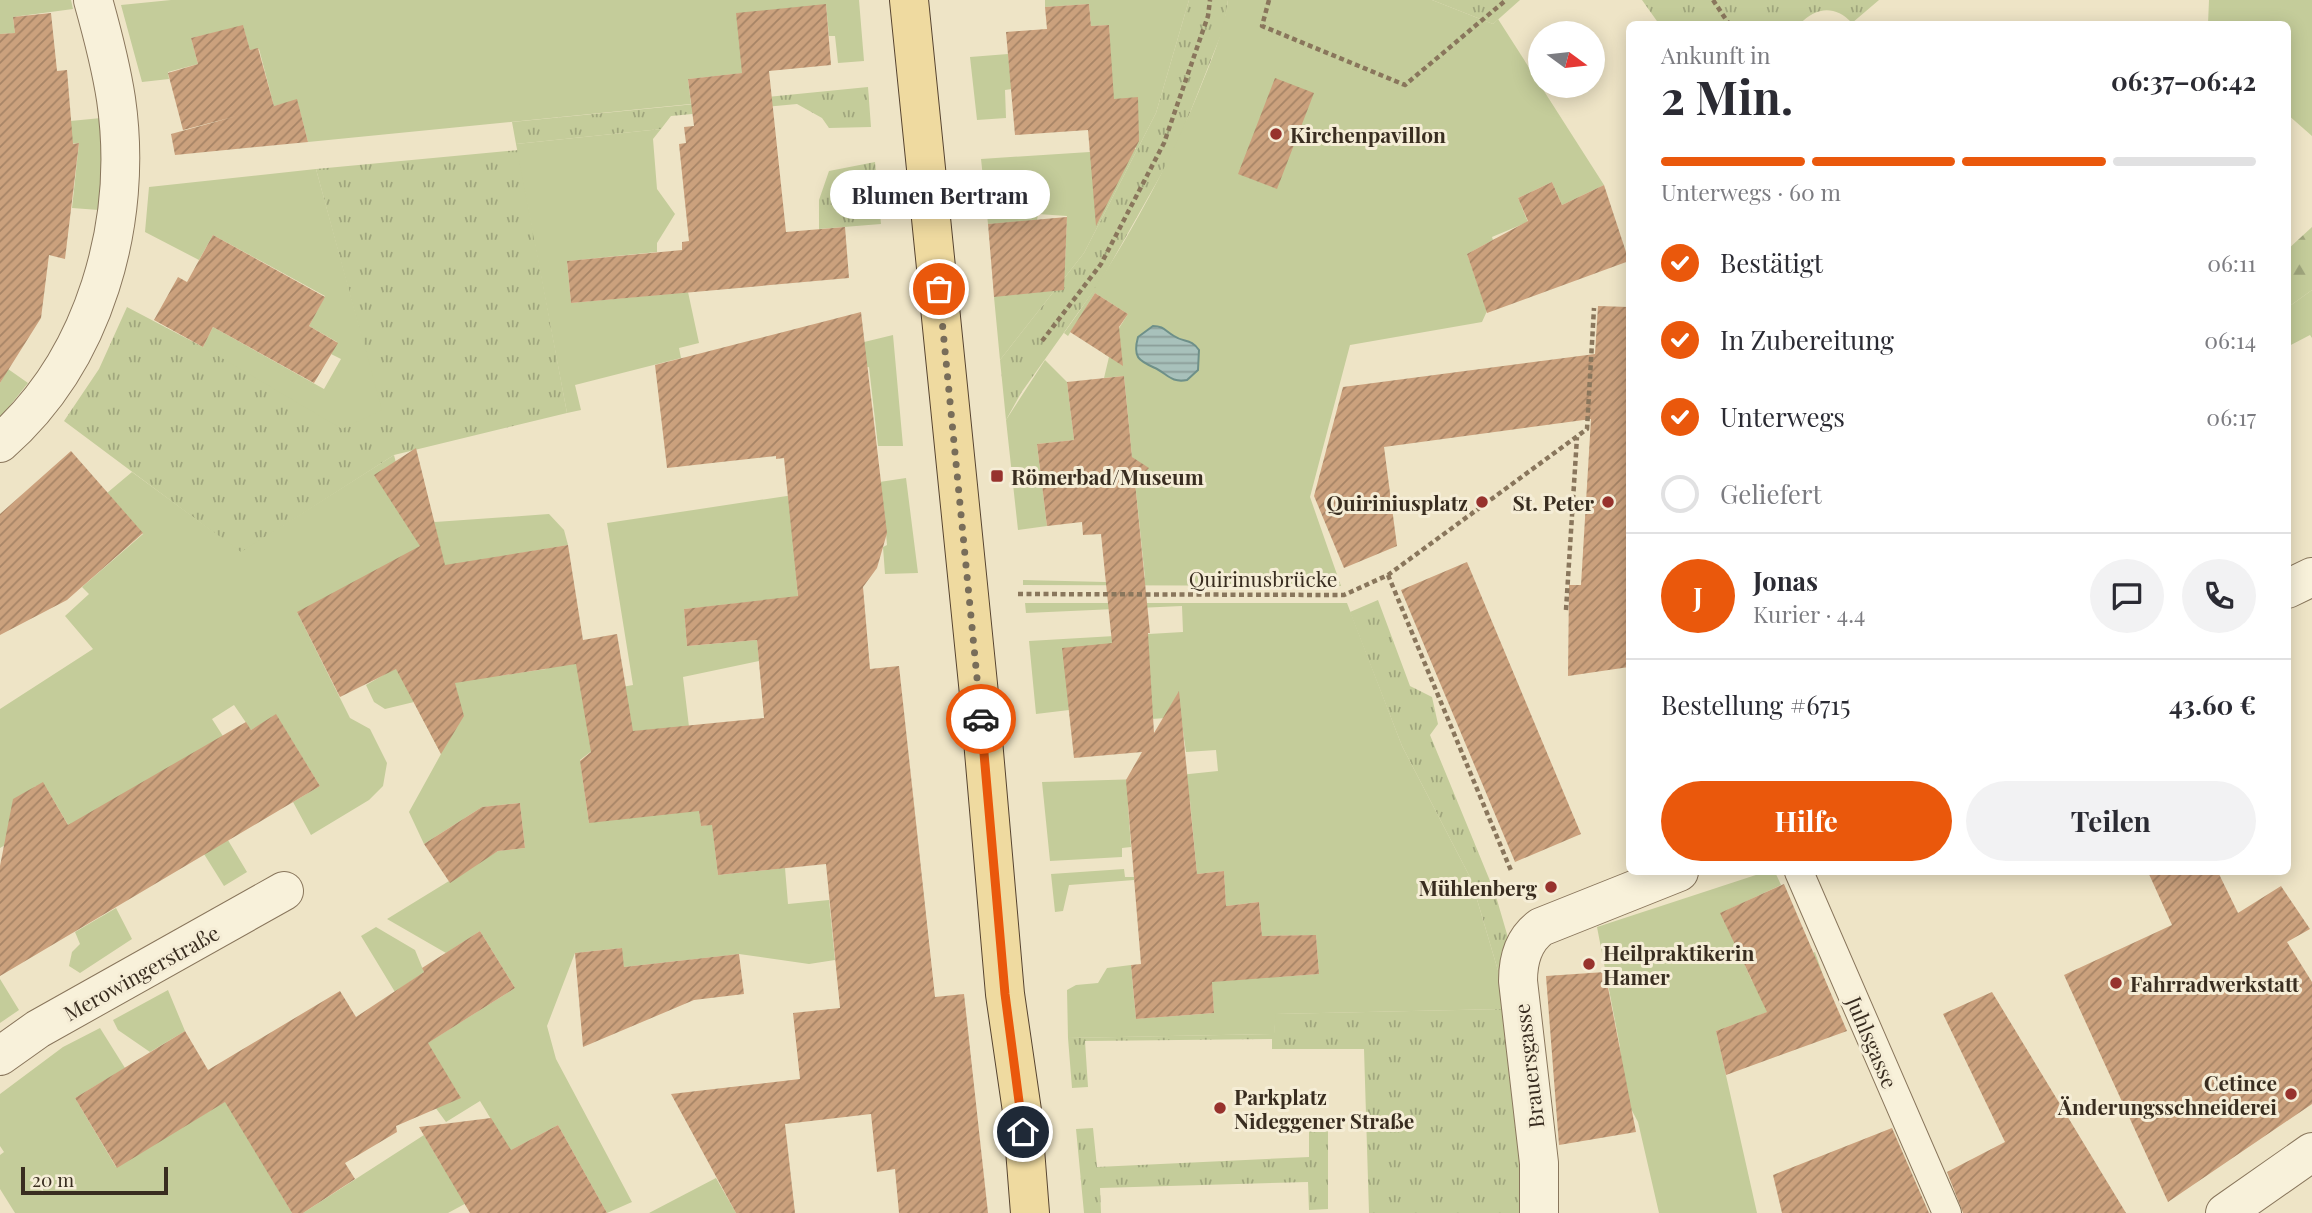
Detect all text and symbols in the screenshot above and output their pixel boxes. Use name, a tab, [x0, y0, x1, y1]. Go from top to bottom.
north arrow	[1528, 21, 1605, 98]
map controls	[1528, 21, 1605, 98]
text: Ankunft in	[1661, 39, 1771, 70]
text: 06:37–06:42	[2111, 63, 2256, 98]
text: 2 Min.	[1661, 65, 1793, 127]
place label: Kirchenpavillon	[1290, 120, 1446, 148]
marker: Kirchenpavillon	[1268, 126, 1284, 142]
callout: Blumen Bertram	[829, 170, 1049, 219]
text: Unterwegs · 60 m	[1661, 176, 1841, 207]
text: Blumen Bertram	[851, 179, 1029, 210]
icon: check	[1661, 244, 1699, 282]
text: Bestätigt	[1720, 245, 1823, 280]
text: 06:11	[2207, 247, 2256, 278]
pin	[909, 259, 969, 319]
icon: bag	[920, 270, 958, 308]
icon: check	[1661, 321, 1699, 359]
text: In Zubereitung	[1720, 322, 1894, 357]
text: 06:14	[2204, 324, 2256, 355]
icon: check	[1661, 398, 1699, 436]
text: Unterwegs	[1720, 399, 1845, 434]
text: 06:17	[2206, 401, 2256, 432]
place label: Römerbad/Museum	[1011, 462, 1204, 490]
marker: Römerbad/Museum	[989, 468, 1005, 484]
text: Geliefert	[1720, 476, 1822, 511]
place label: Quiriniusplatz	[1326, 488, 1468, 516]
place label: St. Peter	[1512, 488, 1594, 516]
marker: Quiriniusplatz	[1474, 494, 1490, 510]
marker: St. Peter	[1600, 494, 1616, 510]
button: chat	[2090, 559, 2164, 633]
button: phone	[2182, 559, 2256, 633]
text: Jonas	[1753, 563, 1818, 598]
street label: Quirinusbrücke	[1189, 564, 1337, 592]
text: J	[1693, 579, 1703, 614]
text: Kurier · 4.4	[1753, 598, 1865, 629]
courier	[946, 684, 1016, 754]
text: Bestellung #6715	[1661, 687, 1850, 722]
text: 43.60 €	[2169, 687, 2256, 722]
icon: car	[962, 700, 1000, 738]
button: Hilfe	[1661, 781, 1952, 861]
button: Teilen	[1966, 781, 2256, 861]
place label: Mühlenberg	[1418, 873, 1537, 901]
marker: Mühlenberg	[1543, 879, 1559, 895]
street label: Merowingerstraße	[58, 918, 224, 1026]
place label: Heilpraktikerin Hamer	[1603, 938, 1754, 990]
marker: Heilpraktikerin Hamer	[1581, 956, 1597, 972]
place label: Fahrradwerkstatt	[2130, 969, 2300, 997]
marker: Fahrradwerkstatt	[2108, 975, 2124, 991]
street label: Juhlsgasse	[1841, 991, 1905, 1092]
street label: Brauersgasse	[1506, 1002, 1550, 1130]
place label: Cetince Änderungsschneiderei	[2057, 1068, 2277, 1120]
place label: Parkplatz Nideggener Straße	[1234, 1082, 1414, 1134]
marker: Cetince Änderungsschneiderei	[2283, 1086, 2299, 1102]
marker: Parkplatz Nideggener Straße	[1212, 1100, 1228, 1116]
pin	[993, 1102, 1053, 1162]
icon: home	[1004, 1113, 1042, 1151]
scale bar	[21, 1164, 168, 1196]
text: 20 m	[32, 1166, 74, 1192]

